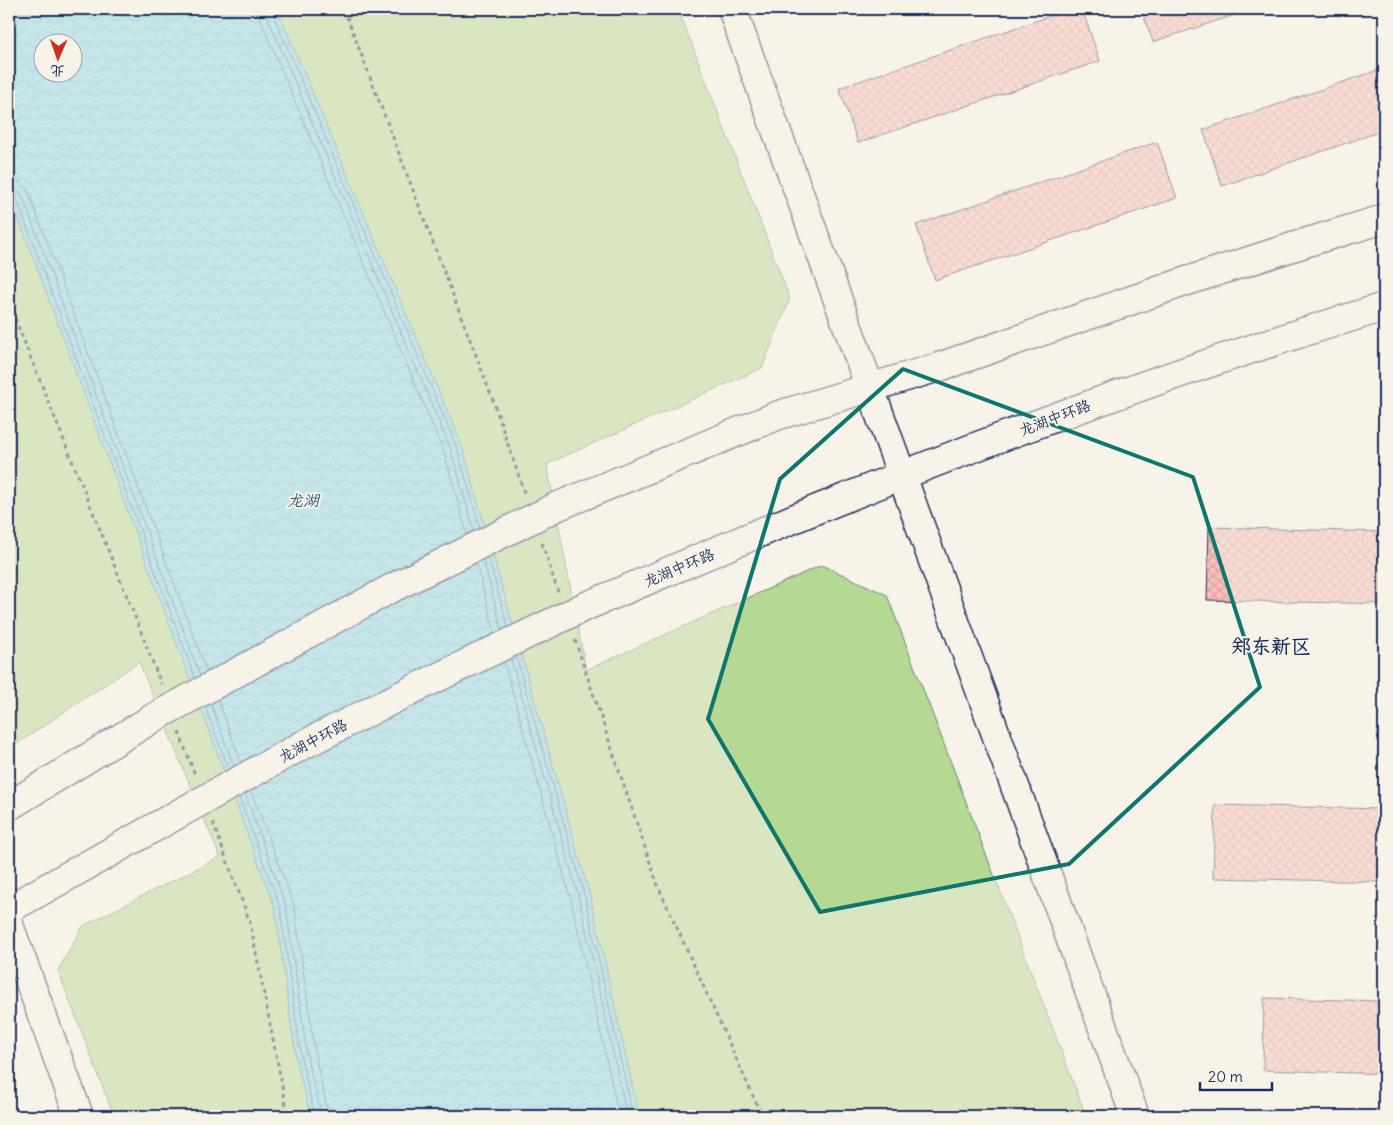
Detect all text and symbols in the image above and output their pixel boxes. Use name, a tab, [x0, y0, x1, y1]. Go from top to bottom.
north arrow	[32, 32, 82, 82]
text: 北	[50, 62, 65, 80]
street label: 龙湖中环路	[1016, 395, 1093, 440]
water label: 龙湖	[287, 490, 321, 510]
street label: 龙湖中环路	[641, 544, 717, 591]
district label: 郑东新区	[1231, 633, 1311, 658]
street label: 龙湖中环路	[275, 715, 350, 767]
scale bar	[1200, 1060, 1273, 1092]
text: 20 m	[1208, 1067, 1243, 1086]

